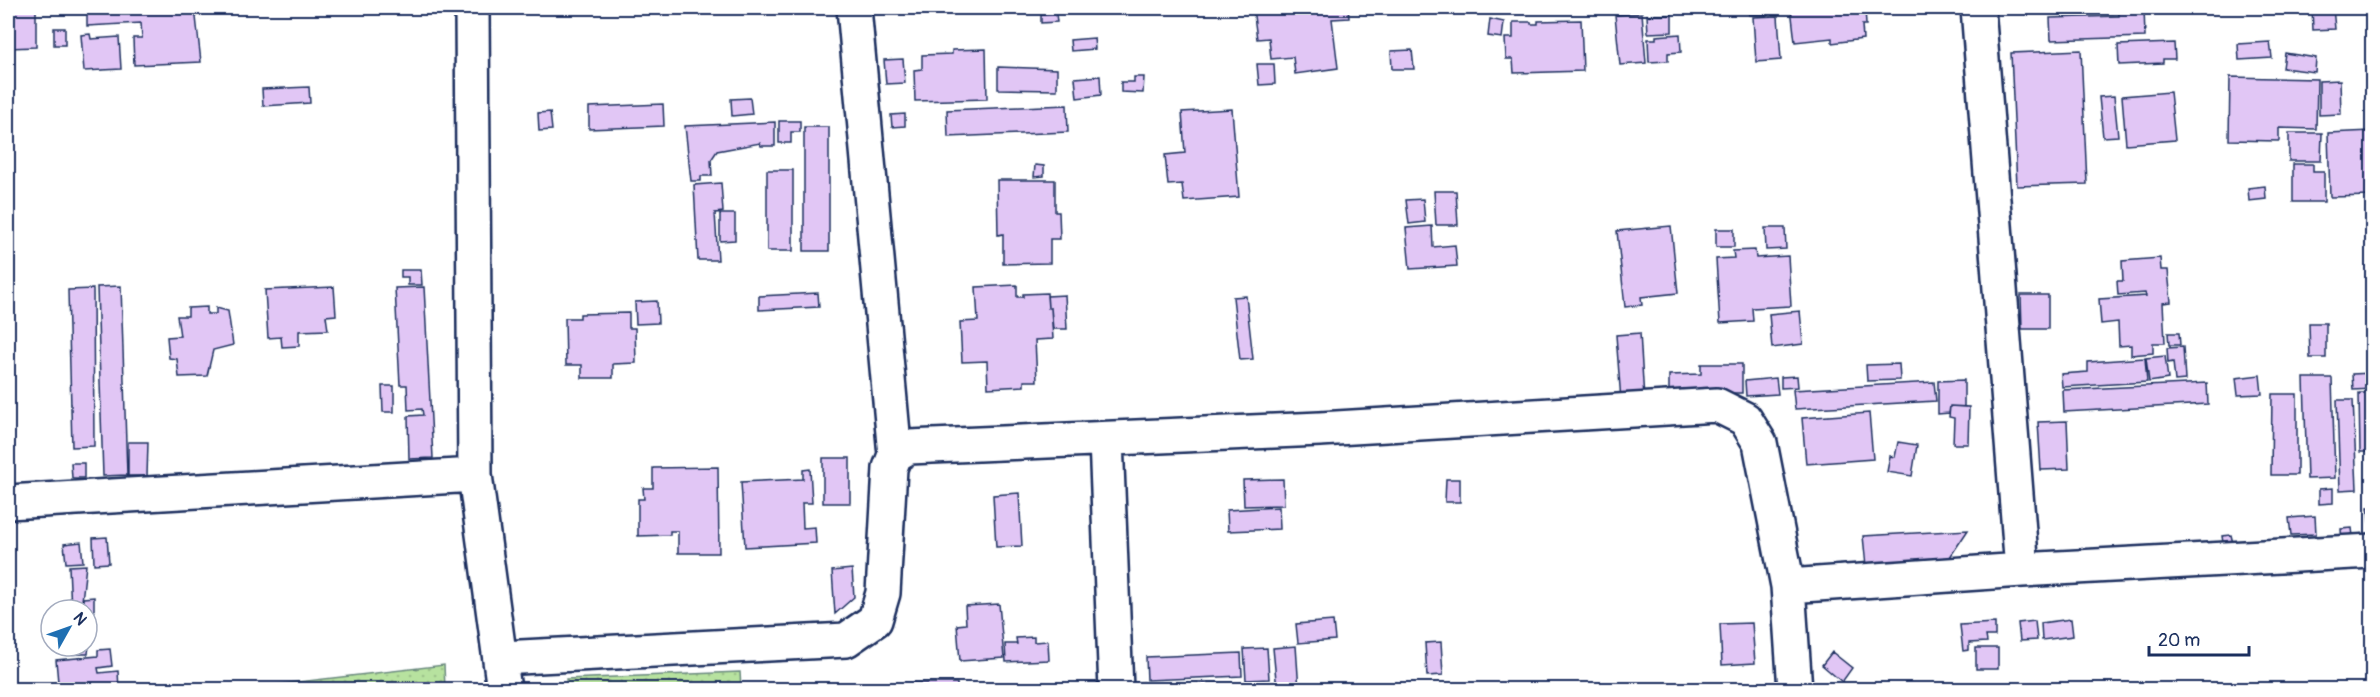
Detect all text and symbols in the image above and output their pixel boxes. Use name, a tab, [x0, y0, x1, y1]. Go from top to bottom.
north arrow	[39, 598, 99, 658]
text: N	[69, 608, 91, 630]
scale bar	[2149, 619, 2250, 657]
text: 20 m	[2158, 629, 2200, 652]

